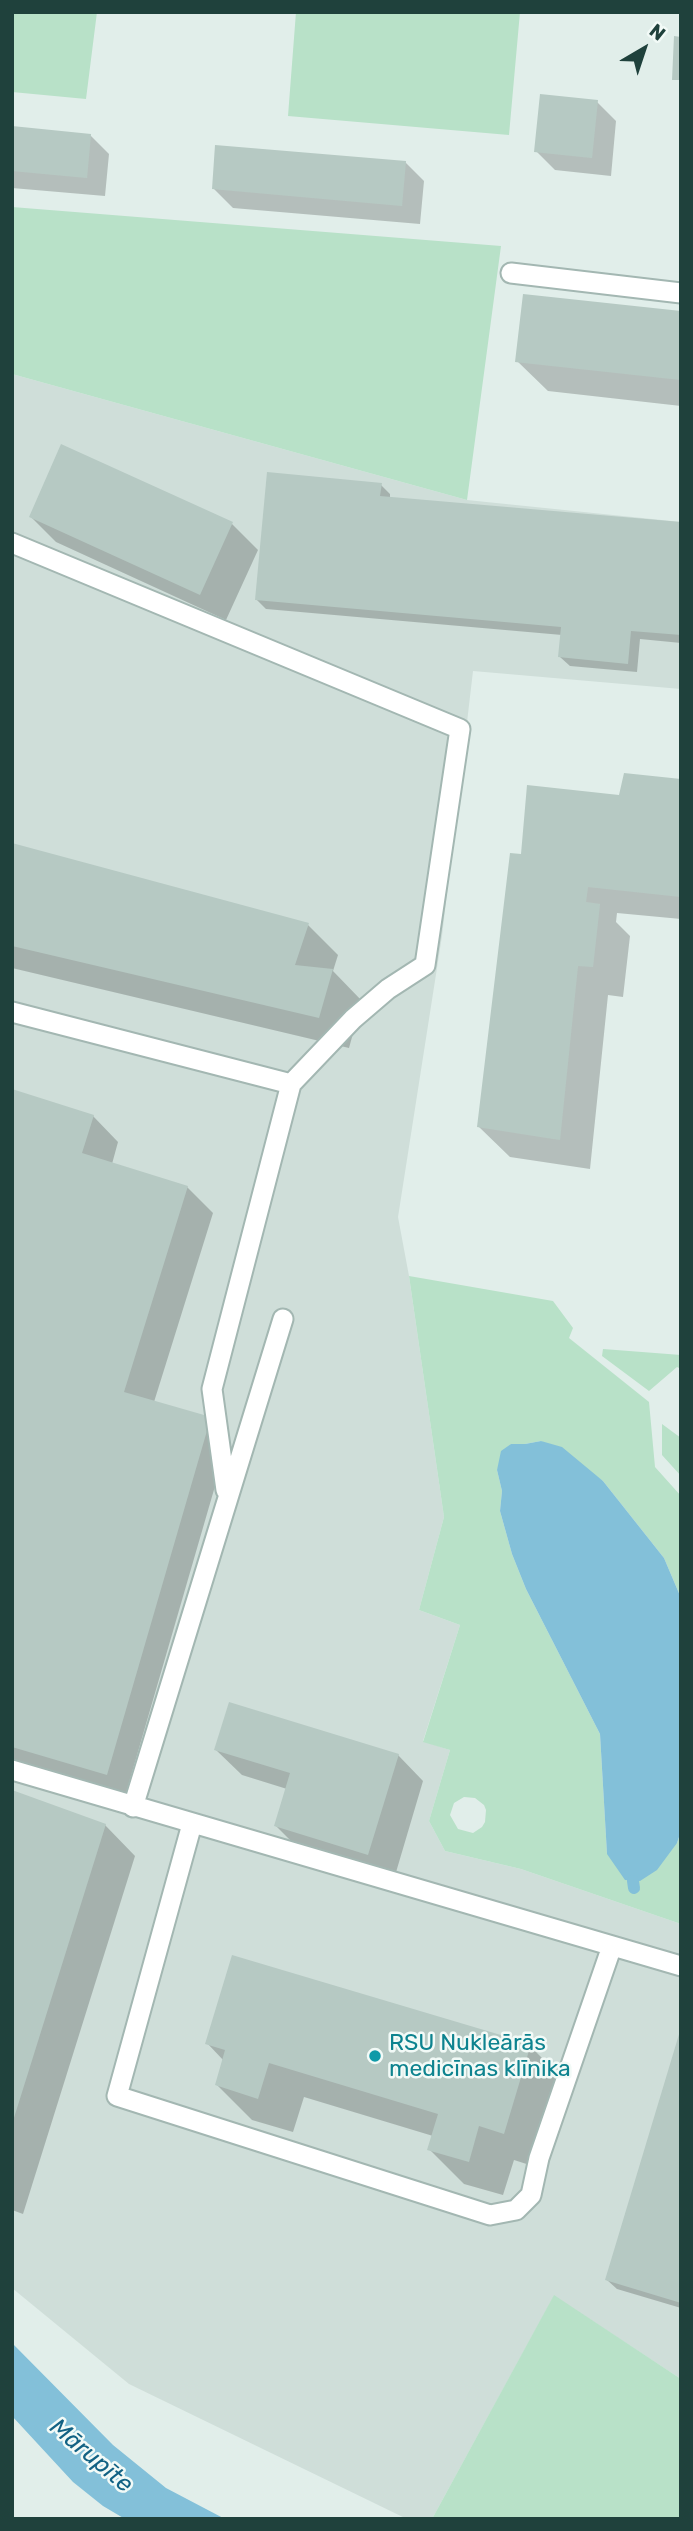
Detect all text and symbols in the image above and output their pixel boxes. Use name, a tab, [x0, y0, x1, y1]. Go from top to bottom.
north arrow	[609, 14, 679, 84]
text: N	[645, 19, 670, 46]
place label: RSU Nukleārās medicīnas klīnika	[389, 2029, 571, 2083]
marker: RSU Nukleārās medicīnas klīnika	[367, 2048, 383, 2064]
water label: Mārupīte	[44, 2413, 138, 2499]

